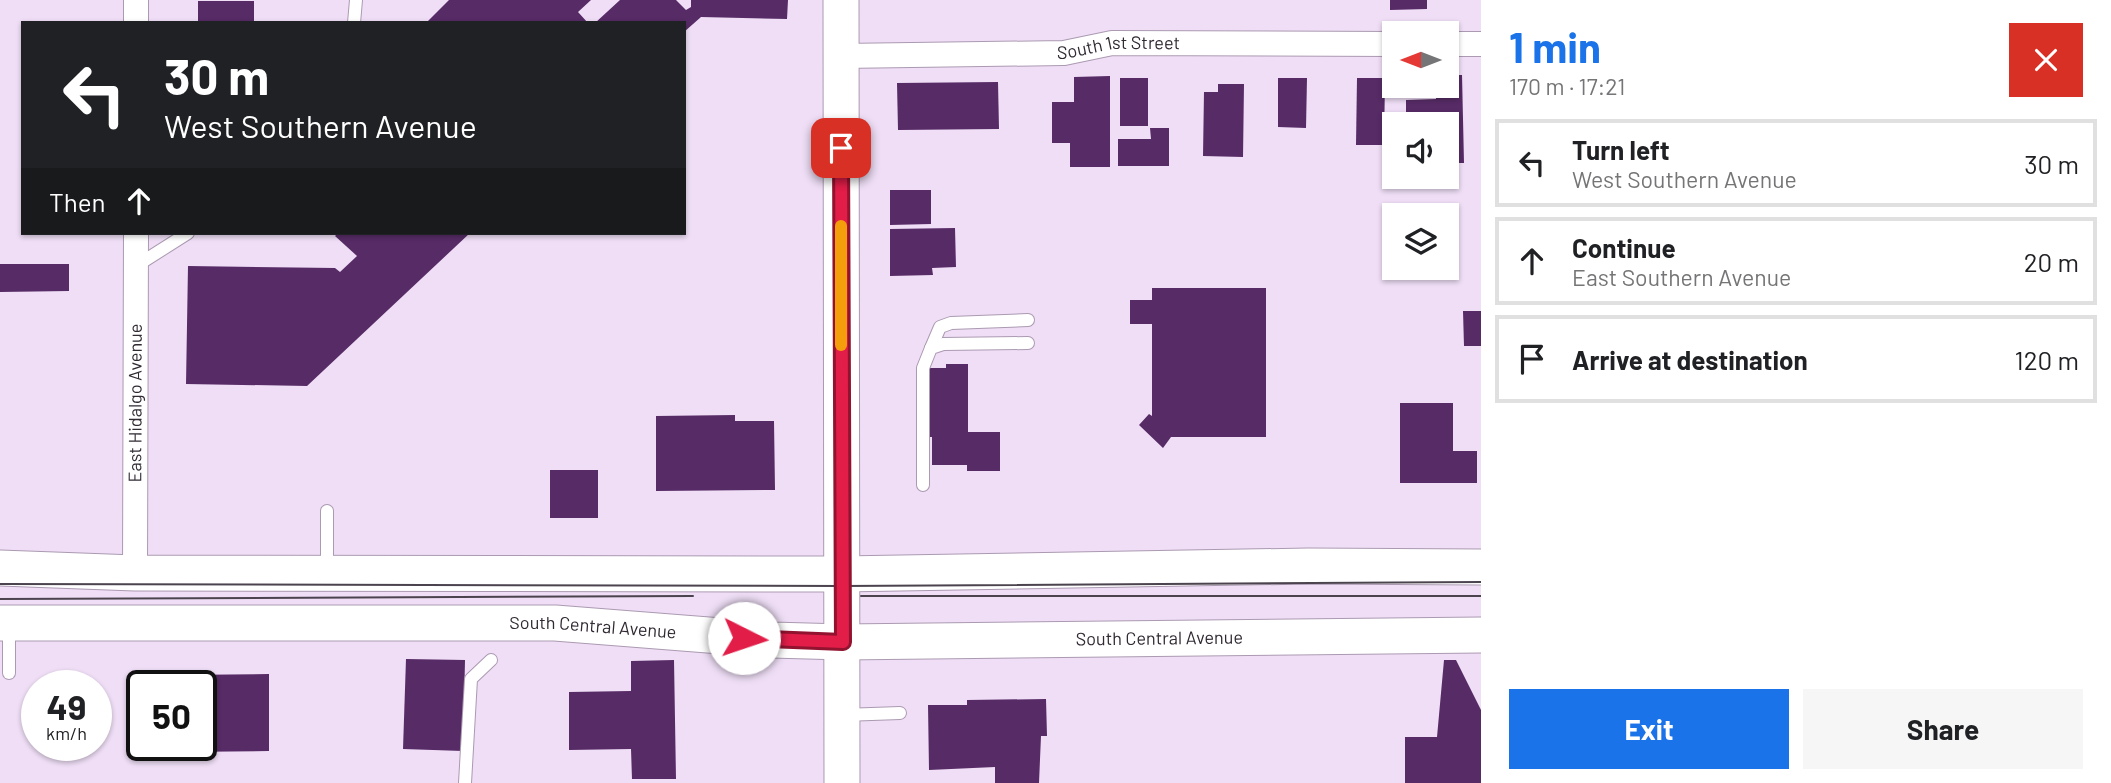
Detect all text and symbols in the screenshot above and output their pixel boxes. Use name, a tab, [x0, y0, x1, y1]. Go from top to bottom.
north arrow	[1382, 21, 1460, 98]
map controls	[1382, 21, 1459, 280]
text: 1 min	[1509, 21, 1601, 71]
button: close	[2009, 23, 2083, 97]
street label: South 1st Street	[1057, 31, 1180, 63]
text: 30 m	[164, 46, 269, 105]
icon: left	[49, 49, 140, 140]
text: 170 m · 17:21	[1509, 72, 1625, 100]
text: West Southern Avenue	[164, 106, 477, 144]
button: sound	[1382, 112, 1459, 189]
pin	[811, 118, 871, 178]
icon: arrive	[822, 129, 860, 167]
text: Turn left	[1572, 134, 1670, 165]
icon: left	[1513, 144, 1551, 182]
text: 30 m	[2024, 148, 2079, 179]
text: West Southern Avenue	[1572, 165, 1797, 193]
icon: ahead	[120, 182, 158, 220]
text: Then	[49, 186, 106, 217]
button: layers	[1382, 203, 1459, 280]
text: Continue	[1572, 232, 1676, 263]
icon: ahead	[1513, 242, 1551, 280]
text: 20 m	[2024, 246, 2079, 277]
text: East Southern Avenue	[1572, 263, 1791, 291]
street label: East Hidalgo Avenue	[123, 324, 146, 482]
icon: arrive	[1513, 340, 1551, 378]
text: Arrive at destination	[1572, 344, 1808, 375]
text: 120 m	[2015, 344, 2079, 375]
position arrow	[707, 601, 781, 675]
street label: South Central Avenue	[509, 611, 677, 642]
street label: South Central Avenue	[1075, 626, 1243, 649]
speed limit sign: 50	[126, 670, 217, 761]
text: 49	[47, 685, 86, 727]
button: Exit	[1509, 689, 1789, 769]
button: Share	[1803, 689, 2083, 769]
text: km/h	[46, 722, 87, 744]

